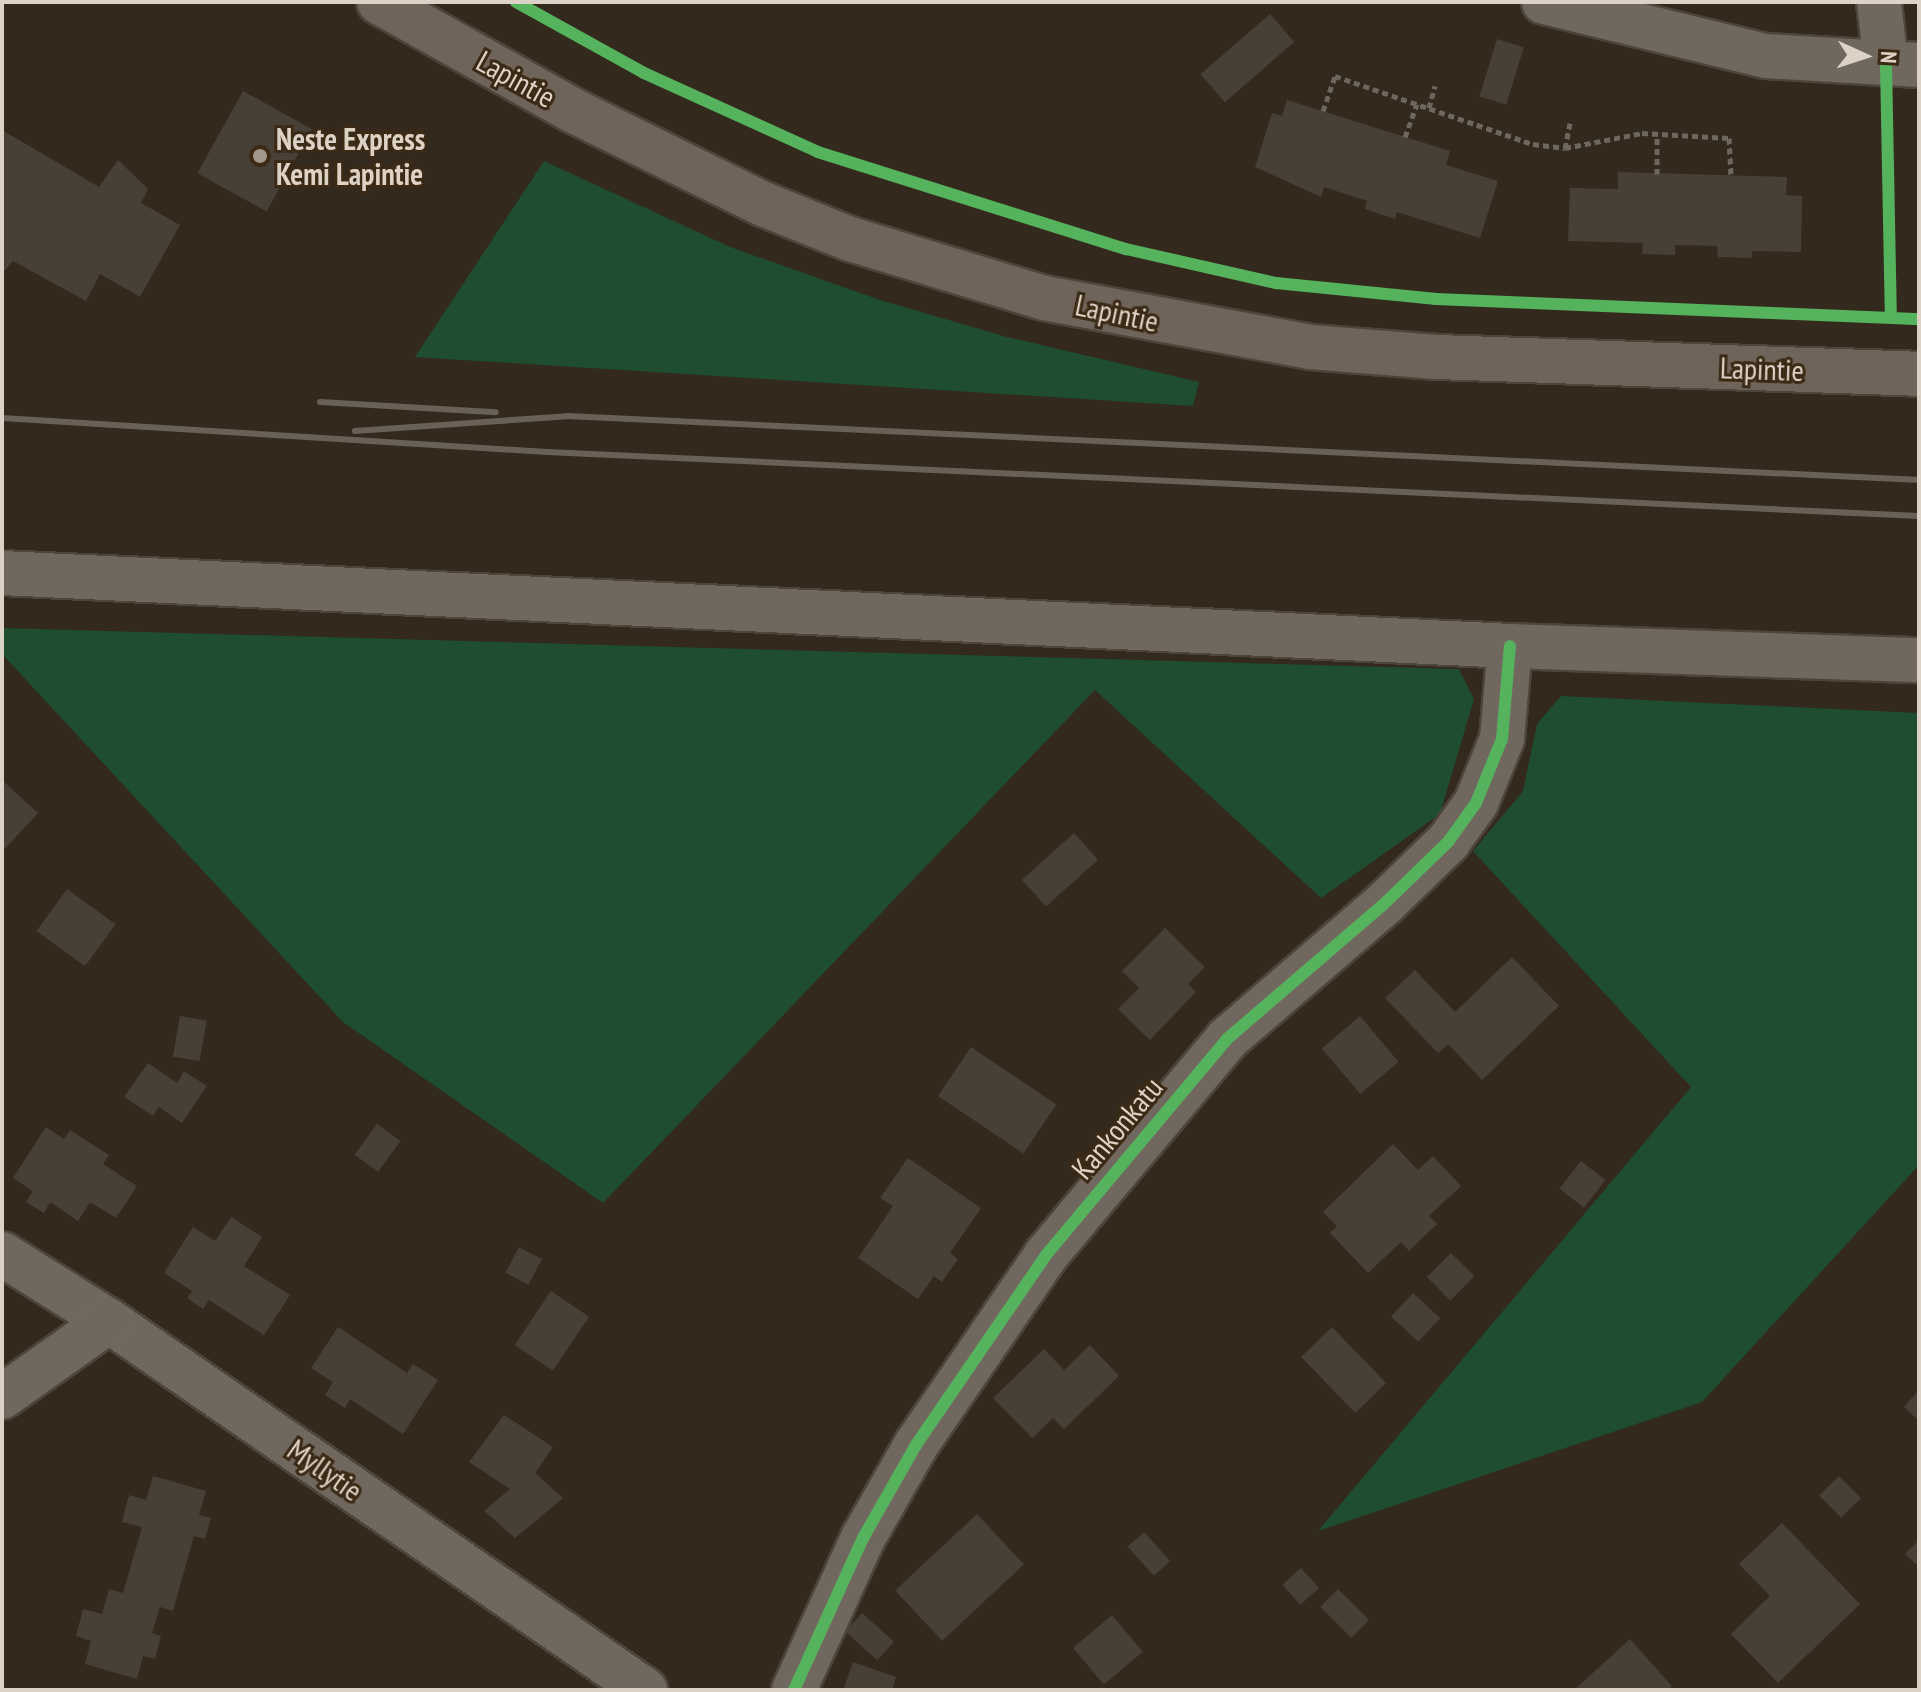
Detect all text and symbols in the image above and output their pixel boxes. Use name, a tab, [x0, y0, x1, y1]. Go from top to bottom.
north arrow	[1825, 16, 1905, 96]
street label: Lapintie	[471, 43, 561, 115]
text: N	[1875, 51, 1903, 64]
place label: Neste Express Kemi Lapintie	[276, 121, 425, 192]
marker: Neste Express Kemi Lapintie	[251, 147, 269, 165]
street label: Lapintie	[1072, 287, 1162, 339]
street label: Lapintie	[1719, 350, 1805, 388]
street label: Kankonkatu	[1064, 1070, 1170, 1186]
street label: Myllytie	[281, 1432, 369, 1508]

